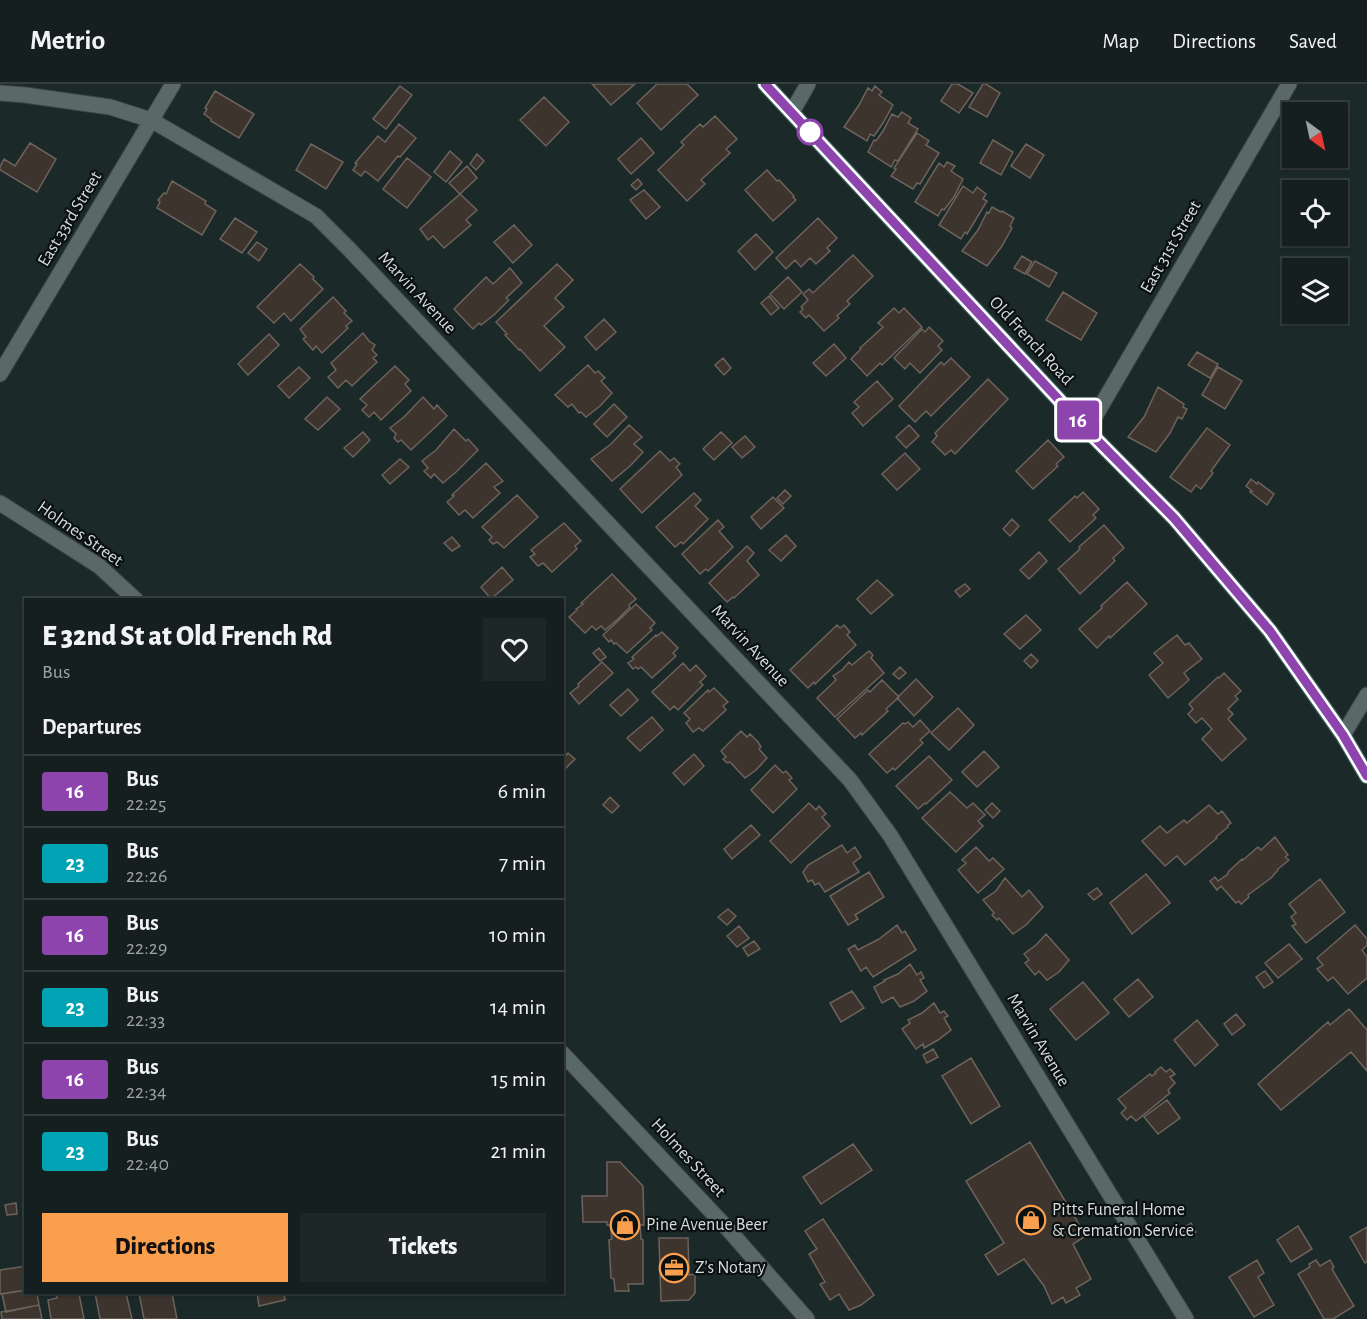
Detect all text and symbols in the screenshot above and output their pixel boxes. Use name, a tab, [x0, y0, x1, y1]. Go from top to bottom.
text: Metrio	[30, 27, 105, 55]
text: Map	[1103, 31, 1139, 52]
text: Directions	[1172, 31, 1256, 52]
text: Saved	[1289, 31, 1337, 52]
north arrow	[1282, 102, 1348, 168]
map controls	[1282, 102, 1348, 324]
unlabelled marker	[797, 119, 823, 145]
street label: East 33rd Street	[35, 168, 105, 270]
button: locate	[1282, 180, 1348, 246]
street label: East 31st Street	[1137, 198, 1205, 296]
street label: Marvin Avenue	[375, 249, 459, 337]
button: layers	[1282, 258, 1348, 324]
street label: Old French Road	[986, 293, 1076, 389]
line badge: 16	[1051, 400, 1105, 440]
text: 16	[1069, 410, 1087, 431]
street label: Holmes Street	[34, 498, 126, 570]
street label: Marvin Avenue	[708, 602, 792, 690]
button: heart	[483, 618, 546, 681]
text: E 32nd St at Old French Rd	[42, 623, 332, 651]
text: Bus	[42, 662, 70, 682]
text: Departures	[42, 716, 142, 738]
text: Bus	[126, 768, 159, 790]
text: 6 min	[498, 780, 546, 802]
text: 16	[66, 781, 84, 802]
text: 22:25	[126, 794, 166, 814]
text: Bus	[126, 840, 159, 862]
text: 7 min	[499, 852, 546, 874]
text: 23	[66, 853, 84, 874]
text: 22:26	[126, 866, 167, 886]
text: Bus	[126, 912, 159, 934]
text: 10 min	[489, 924, 546, 946]
text: 16	[66, 925, 84, 946]
text: 22:29	[126, 938, 167, 958]
text: Bus	[126, 984, 159, 1006]
street label: Marvin Avenue	[1003, 990, 1073, 1090]
text: 14 min	[490, 996, 546, 1018]
text: 23	[66, 997, 84, 1018]
text: 22:33	[126, 1010, 165, 1030]
text: Bus	[126, 1056, 159, 1078]
text: 15 min	[491, 1068, 546, 1090]
text: 16	[66, 1069, 84, 1090]
text: 22:34	[126, 1082, 167, 1102]
street label: Holmes Street	[647, 1115, 729, 1201]
text: Bus	[126, 1128, 159, 1150]
text: 21 min	[491, 1140, 546, 1162]
text: 23	[66, 1141, 84, 1162]
text: 22:40	[126, 1154, 169, 1174]
place label: Pitts Funeral Home & Cremation Service	[1052, 1201, 1194, 1240]
shop icon: Pitts Funeral Home & Cremation Service	[1015, 1204, 1047, 1236]
shop icon: Pine Avenue Beer	[609, 1209, 641, 1241]
button: Directions	[42, 1213, 288, 1282]
button: Tickets	[300, 1213, 546, 1282]
place label: Pine Avenue Beer	[646, 1216, 768, 1234]
office icon: Z’s Notary	[658, 1252, 690, 1284]
place label: Z’s Notary	[695, 1259, 766, 1277]

